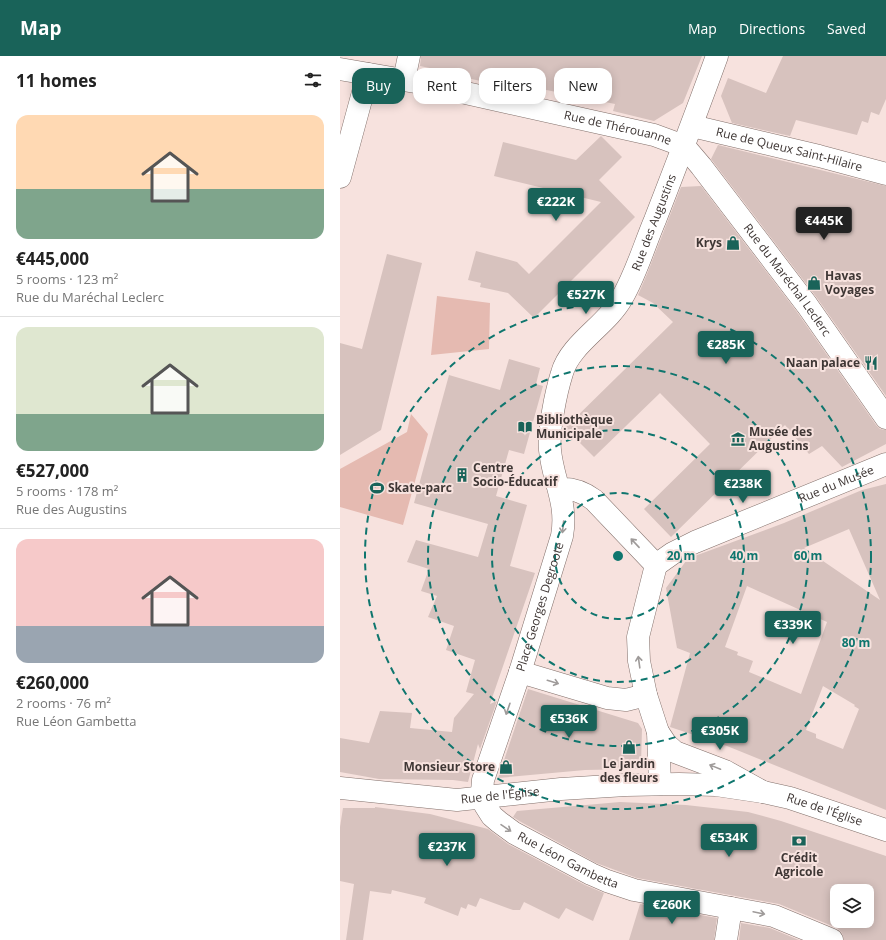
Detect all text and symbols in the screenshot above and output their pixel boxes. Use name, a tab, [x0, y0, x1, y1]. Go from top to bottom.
text: Map	[20, 15, 61, 41]
text: Map	[688, 19, 717, 38]
text: Directions	[739, 19, 805, 38]
text: Saved	[827, 19, 866, 38]
chip: Buy	[352, 68, 405, 104]
chip: Rent	[413, 68, 471, 104]
chip: Filters	[479, 68, 546, 104]
chip: New	[554, 68, 612, 104]
text: 11 homes	[16, 69, 97, 92]
icon: filters	[302, 69, 324, 91]
street label: Rue de Thérouanne	[562, 106, 674, 149]
street label: Rue de Queux Saint-Hilaire	[714, 123, 865, 175]
icon: home	[134, 141, 206, 213]
street label: Rue des Augustins	[627, 171, 680, 273]
pin: €222K	[528, 188, 584, 222]
text: €222K	[537, 192, 575, 210]
pin: €445K	[796, 207, 852, 241]
text: €445K	[805, 211, 843, 229]
street label: Rue du Maréchal Leclerc	[740, 220, 835, 340]
place label: Krys	[696, 234, 722, 251]
shop icon: Krys	[725, 235, 741, 251]
text: €445,000	[16, 247, 89, 270]
place label: Havas Voyages	[825, 267, 874, 298]
text: 5 rooms · 123 m²	[16, 270, 118, 288]
shop icon: Havas Voyages	[806, 275, 822, 291]
pin: €527K	[558, 281, 614, 315]
text: €527K	[567, 285, 605, 303]
text: Rue du Maréchal Leclerc	[16, 288, 164, 306]
pin: €285K	[698, 331, 754, 365]
text: €285K	[707, 335, 745, 353]
icon: home	[134, 353, 206, 425]
place label: Naan palace	[786, 354, 860, 371]
restaurant icon: Naan palace	[863, 355, 879, 371]
place label: Bibliothèque Municipale	[536, 411, 613, 442]
library icon: Bibliothèque Municipale	[517, 419, 533, 435]
place label: Musée des Augustins	[749, 423, 812, 454]
museum icon: Musée des Augustins	[730, 431, 746, 447]
text: €527,000	[16, 459, 89, 482]
place label: Centre Socio-Éducatif	[473, 459, 559, 490]
street label: Rue du Musée	[796, 461, 876, 507]
building icon: Centre Socio-Éducatif	[454, 467, 470, 483]
pin: €238K	[715, 470, 771, 504]
text: €238K	[724, 474, 762, 492]
place label: Skate-parc	[388, 479, 452, 496]
sports icon: Skate-parc	[369, 480, 385, 496]
text: 5 rooms · 178 m²	[16, 482, 118, 500]
text: Rue des Augustins	[16, 500, 127, 518]
one-way arrow	[560, 520, 567, 533]
one-way arrow	[630, 538, 640, 548]
street label: Place Georges Degroote	[512, 540, 568, 674]
text: 20 m	[667, 547, 695, 564]
text: 40 m	[730, 547, 758, 564]
text: 60 m	[794, 547, 822, 564]
centre of rings	[611, 549, 625, 563]
icon: home	[134, 565, 206, 637]
pin: €339K	[765, 611, 821, 645]
text: €339K	[774, 615, 812, 633]
text: 80 m	[842, 634, 870, 651]
one-way arrow	[635, 656, 643, 669]
text: €260,000	[16, 671, 89, 694]
one-way arrow	[547, 679, 560, 686]
text: 2 rooms · 76 m²	[16, 694, 111, 712]
one-way arrow	[503, 702, 511, 714]
pin: €536K	[541, 705, 597, 739]
text: €536K	[550, 709, 588, 727]
text: Rue Léon Gambetta	[16, 712, 136, 730]
pin: €305K	[692, 717, 748, 751]
text: €305K	[701, 721, 739, 739]
shop icon: Le jardin des fleurs	[621, 739, 637, 755]
place label: Le jardin des fleurs	[600, 755, 658, 786]
place label: Monsieur Store	[403, 758, 495, 775]
shop icon: Monsieur Store	[498, 759, 514, 775]
one-way arrow	[710, 763, 722, 771]
street label: Rue de l'Église	[460, 782, 541, 808]
street label: Rue de l'Église	[784, 788, 865, 830]
one-way arrow	[501, 824, 512, 832]
pin: €534K	[701, 824, 757, 858]
street label: Rue Léon Gambetta	[515, 827, 621, 892]
text: €534K	[710, 828, 748, 846]
pin: €237K	[419, 833, 475, 867]
bank icon: Crédit Agricole	[791, 833, 807, 849]
text: €237K	[428, 837, 466, 855]
place label: Crédit Agricole	[775, 849, 823, 880]
map controls	[830, 884, 874, 928]
button: layers	[830, 884, 874, 928]
pin: €260K	[644, 891, 700, 925]
text: €260K	[653, 895, 691, 913]
one-way arrow	[753, 910, 766, 918]

